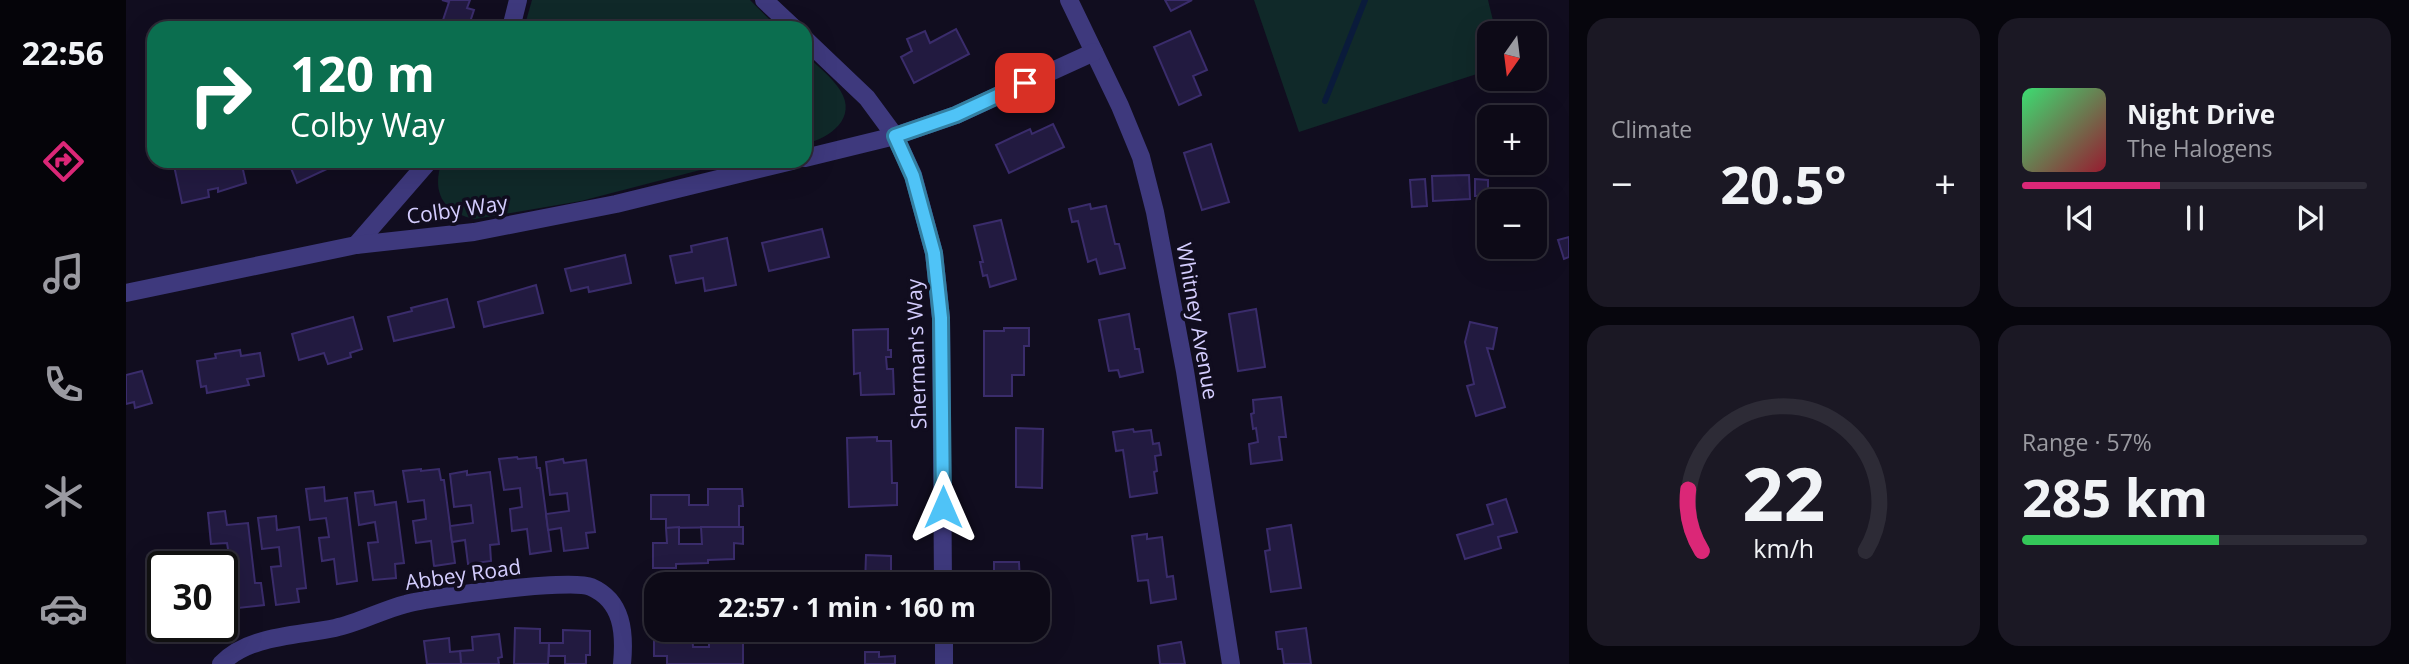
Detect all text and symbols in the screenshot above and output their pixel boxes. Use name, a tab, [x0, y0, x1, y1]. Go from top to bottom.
north arrow	[1477, 21, 1547, 91]
map controls	[1477, 21, 1547, 259]
text: 22:56	[22, 31, 104, 74]
text: 120 m	[290, 40, 435, 106]
icon: right	[175, 49, 266, 140]
pin	[995, 53, 1055, 113]
icon: arrive	[1006, 64, 1044, 102]
text: Night Drive	[2127, 96, 2275, 132]
text: Colby Way	[290, 103, 445, 146]
button: +	[1477, 105, 1547, 175]
text: Climate	[1611, 113, 1692, 145]
text: The Halogens	[2127, 132, 2273, 164]
icon: directions	[39, 137, 88, 186]
text: 20.5°	[1720, 148, 1847, 219]
text: −	[1611, 157, 1633, 209]
text: +	[1934, 157, 1956, 209]
street label: Colby Way	[405, 188, 510, 230]
button: −	[1477, 189, 1547, 259]
icon: previous	[2061, 199, 2099, 237]
icon: pause	[2176, 199, 2214, 237]
icon: next	[2291, 199, 2329, 237]
street label: Whitney Avenue	[1170, 240, 1226, 402]
icon: music	[39, 249, 88, 298]
street label: Sherman's Way	[899, 278, 933, 430]
icon: phone	[39, 360, 88, 409]
text: Range · 57%	[2022, 426, 2152, 458]
text: 22	[1742, 444, 1825, 543]
text: 285 km	[2022, 461, 2208, 532]
position arrow	[906, 470, 980, 544]
icon: climate	[39, 472, 88, 521]
text: km/h	[1753, 531, 1814, 565]
speed limit sign: 30	[147, 551, 238, 642]
street label: Abbey Road	[403, 552, 523, 596]
icon: car	[39, 584, 88, 633]
text: 22:57 · 1 min · 160 m	[718, 589, 976, 625]

